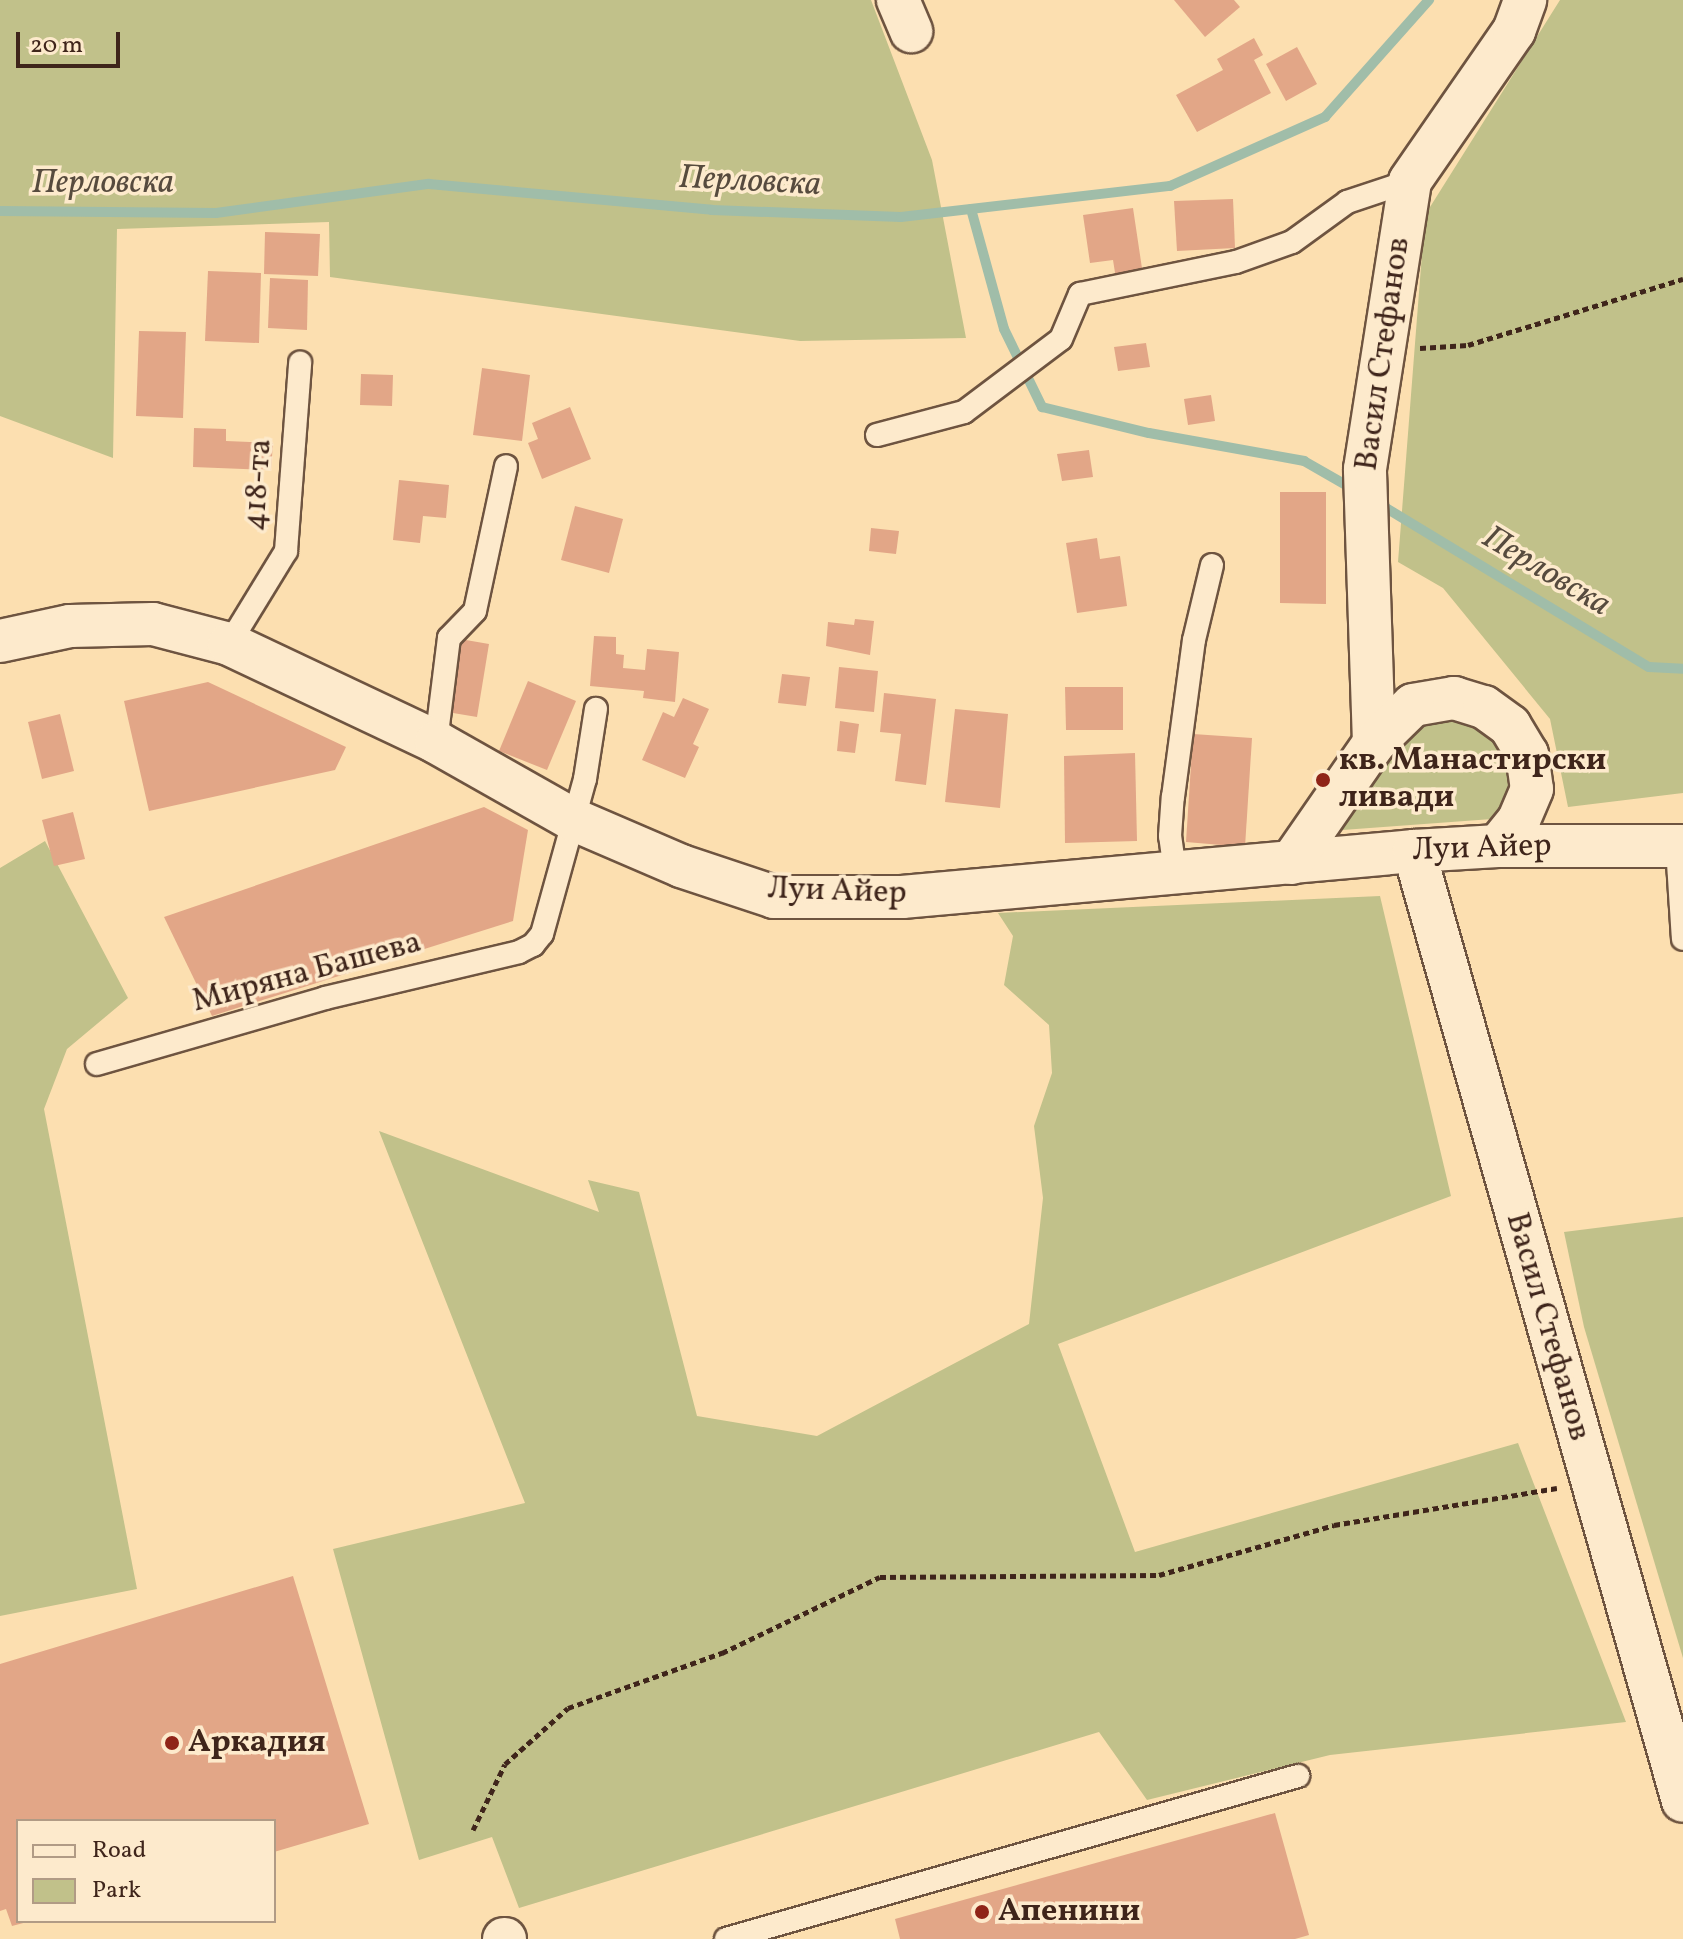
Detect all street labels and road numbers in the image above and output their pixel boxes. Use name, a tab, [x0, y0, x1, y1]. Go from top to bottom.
street label: Васил Стефанов	[1349, 235, 1419, 473]
street label: 418-та	[237, 438, 281, 532]
street label: Луи Айер	[1412, 827, 1552, 871]
street label: Луи Айер	[767, 870, 907, 914]
street label: Миряна Башева	[188, 924, 426, 1022]
street label: Васил Стефанов	[1496, 1208, 1598, 1446]

